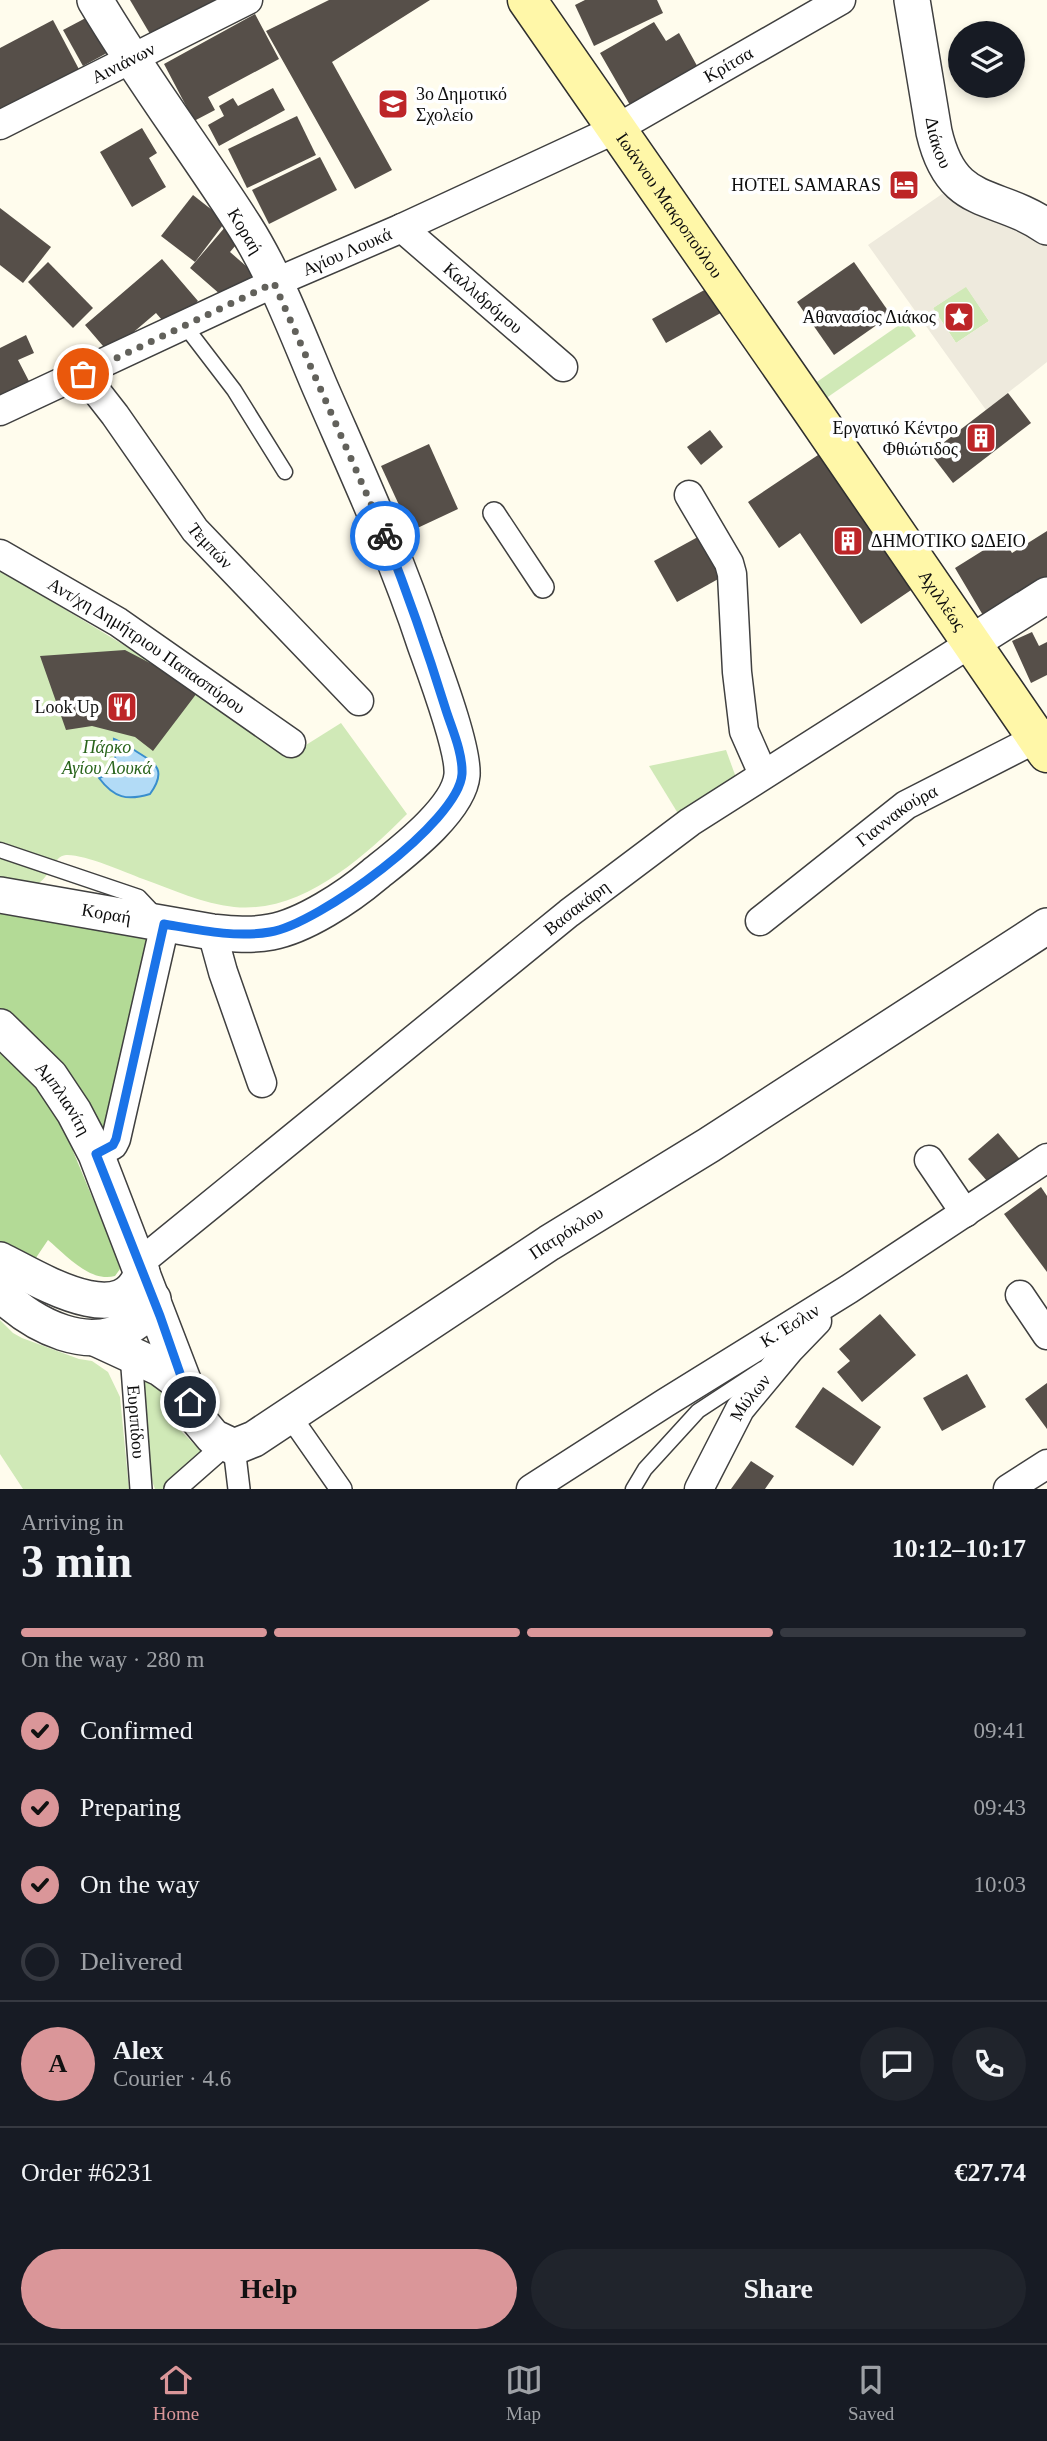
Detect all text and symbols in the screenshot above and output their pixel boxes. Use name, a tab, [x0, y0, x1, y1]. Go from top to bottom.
map controls	[948, 21, 1025, 98]
button: layers	[948, 21, 1025, 98]
street label: Αινιάνων	[88, 39, 158, 87]
street label: Κρίτσα	[700, 42, 757, 87]
place label: 3ο Δημοτικό Σχολείο	[416, 84, 507, 125]
school or university icon: 3ο Δημοτικό Σχολείο	[376, 87, 410, 121]
street label: Διάκου	[922, 116, 956, 172]
street label: Ιωάννου Μακροπούλου	[612, 129, 727, 282]
hotel icon: HOTEL SAMARAS	[887, 168, 921, 202]
place label: HOTEL SAMARAS	[731, 175, 881, 195]
street label: Κοραή	[224, 204, 266, 258]
street label: Αγίου Λουκά	[299, 223, 395, 280]
street label: Καλλιδρόμου	[439, 258, 527, 338]
place icon: Αθανασίος Διάκος	[942, 300, 976, 334]
place label: Αθανασίος Διάκος	[803, 307, 936, 327]
pin	[53, 344, 113, 404]
icon: bag	[64, 355, 102, 393]
place label: Εργατικό Κέντρο Φθιώτιδος	[832, 418, 958, 459]
building icon: Εργατικό Κέντρο Φθιώτιδος	[964, 421, 998, 455]
courier	[350, 501, 420, 571]
icon: bike	[366, 517, 404, 555]
street label: Τεμπών	[183, 519, 237, 573]
building icon: ΔΗΜΟΤΙΚΟ ΩΔΕΙΟ	[831, 524, 865, 558]
place label: ΔΗΜΟΤΙΚΟ ΩΔΕΙΟ	[871, 531, 1026, 551]
street label: Αχιλλέως	[915, 566, 970, 634]
street label: Αντ/χη Δημήτριου Παπασπύρου	[44, 574, 249, 718]
restaurant icon: Look Up	[105, 690, 139, 724]
place label: Look Up	[35, 697, 99, 717]
park label: Πάρκο Αγίου Λουκά	[61, 737, 153, 778]
street label: Γιαννακούρα	[852, 780, 941, 851]
street label: Βασακάρη	[540, 876, 613, 939]
street label: Κοραή	[80, 899, 133, 928]
street label: Αμπλιανίτη	[32, 1058, 94, 1139]
street label: Πατρόκλου	[525, 1202, 607, 1263]
street label: K. Έσλιν	[757, 1300, 823, 1351]
street label: Μύλων	[726, 1370, 774, 1424]
pin	[160, 1372, 220, 1432]
icon: home	[171, 1383, 209, 1421]
street label: Ευριπίδου	[123, 1384, 149, 1460]
text: Arriving in	[21, 1510, 124, 1535]
text: 10:12–10:17	[892, 1534, 1026, 1563]
text: 3 min	[21, 1536, 132, 1587]
text: On the way · 280 m	[21, 1647, 204, 1672]
icon: check	[21, 1712, 59, 1750]
text: Confirmed	[80, 1716, 193, 1745]
text: 09:41	[974, 1718, 1026, 1743]
icon: check	[21, 1789, 59, 1827]
text: Preparing	[80, 1793, 181, 1822]
text: 09:43	[974, 1795, 1026, 1820]
icon: check	[21, 1866, 59, 1904]
text: On the way	[80, 1870, 200, 1899]
text: 10:03	[974, 1872, 1026, 1897]
text: Delivered	[80, 1947, 183, 1976]
button: chat	[860, 2027, 934, 2101]
button: phone	[952, 2027, 1026, 2101]
text: Alex	[113, 2036, 164, 2065]
text: A	[49, 2049, 67, 2078]
text: Courier · 4.6	[113, 2066, 231, 2091]
text: Order #6231	[21, 2158, 153, 2187]
text: €27.74	[955, 2158, 1026, 2187]
button: Help	[21, 2249, 517, 2329]
button: Share	[531, 2249, 1026, 2329]
tab: Home	[153, 2361, 199, 2425]
tab: Map	[505, 2361, 543, 2425]
tab: Saved	[848, 2361, 894, 2425]

